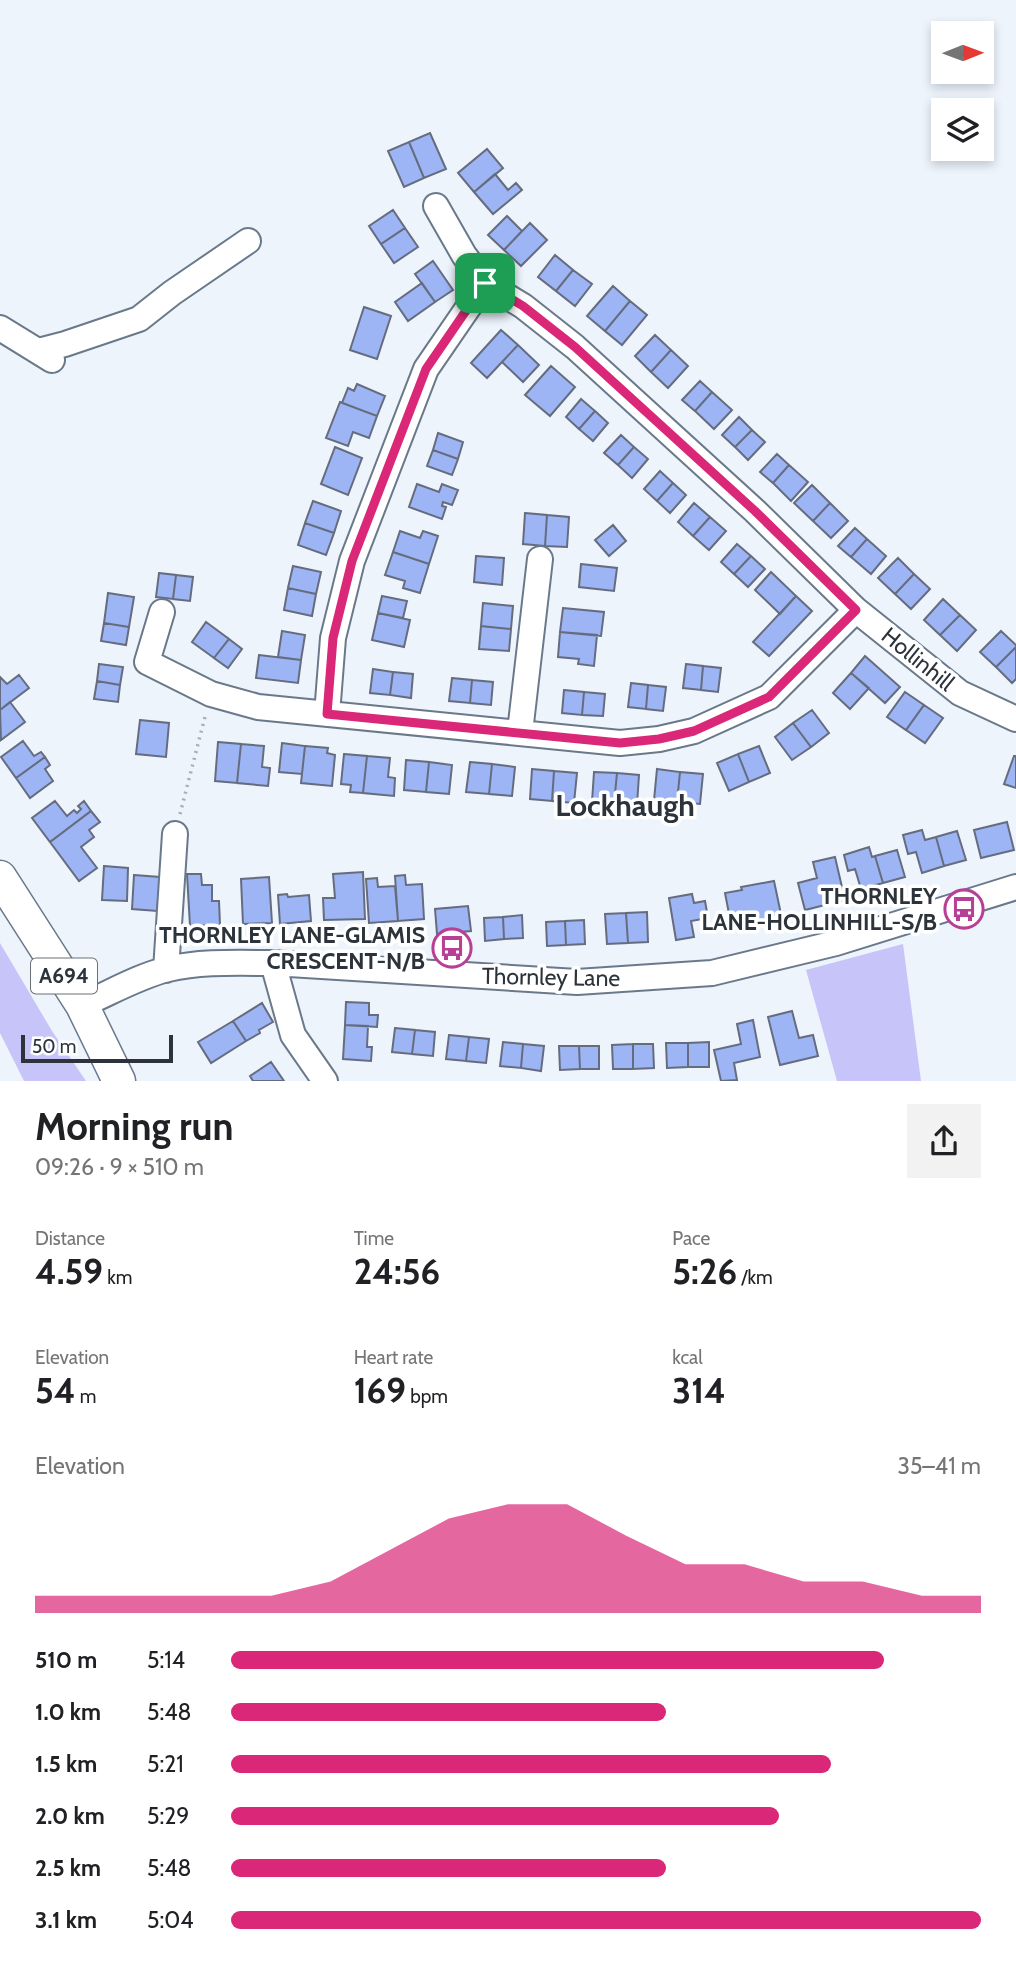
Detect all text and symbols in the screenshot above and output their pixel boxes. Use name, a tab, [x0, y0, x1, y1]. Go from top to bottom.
north arrow	[931, 21, 994, 84]
map controls	[931, 21, 994, 161]
button: layers	[931, 98, 994, 161]
pin	[455, 253, 515, 313]
icon: arrive	[466, 264, 504, 302]
street label: Hollinhill	[876, 621, 960, 697]
district label: Lockhaugh	[555, 787, 695, 824]
place label: THORNLEY LANE-HOLLINHILL-S/B	[702, 882, 938, 936]
bus stop icon: THORNLEY LANE-HOLLINHILL-S/B	[943, 888, 985, 930]
place label: THORNLEY LANE-GLAMIS CRESCENT-N/B	[159, 921, 425, 975]
bus stop icon: THORNLEY LANE-GLAMIS CRESCENT-N/B	[431, 927, 473, 969]
road number: A694	[31, 958, 97, 993]
street label: Thornley Lane	[482, 962, 621, 992]
scale bar	[21, 1032, 173, 1064]
text: 50 m	[32, 1035, 76, 1058]
text: Morning run	[35, 1103, 234, 1150]
button: share	[907, 1104, 981, 1178]
text: 09:26 · 9 × 510 m	[35, 1153, 204, 1181]
text: Distance	[35, 1227, 105, 1250]
text: Time	[354, 1227, 394, 1250]
text: Pace	[672, 1227, 710, 1250]
text: 4.59	[35, 1250, 103, 1293]
text: 24:56	[354, 1250, 440, 1293]
text: 5:26	[672, 1250, 737, 1293]
text: km	[103, 1266, 132, 1289]
text: /km	[737, 1266, 773, 1289]
text: Elevation	[35, 1346, 109, 1369]
text: Heart rate	[354, 1346, 433, 1369]
text: kcal	[672, 1346, 703, 1369]
text: 54	[35, 1369, 76, 1412]
text: 169	[354, 1369, 406, 1412]
text: 314	[672, 1369, 726, 1412]
text: m	[76, 1385, 96, 1408]
text: bpm	[406, 1385, 448, 1408]
text: Elevation	[35, 1452, 125, 1480]
text: 35–41 m	[897, 1452, 981, 1480]
text: 510 m	[35, 1646, 97, 1674]
text: 5:14	[147, 1646, 185, 1674]
text: 1.0 km	[35, 1698, 101, 1726]
text: 5:48	[147, 1698, 191, 1726]
text: 1.5 km	[35, 1750, 97, 1778]
text: 5:21	[147, 1750, 184, 1778]
text: 2.0 km	[35, 1802, 105, 1830]
text: 5:29	[147, 1802, 189, 1830]
text: 2.5 km	[35, 1854, 101, 1882]
text: 5:48	[147, 1854, 191, 1882]
text: 3.1 km	[35, 1906, 97, 1934]
text: 5:04	[147, 1906, 194, 1934]

